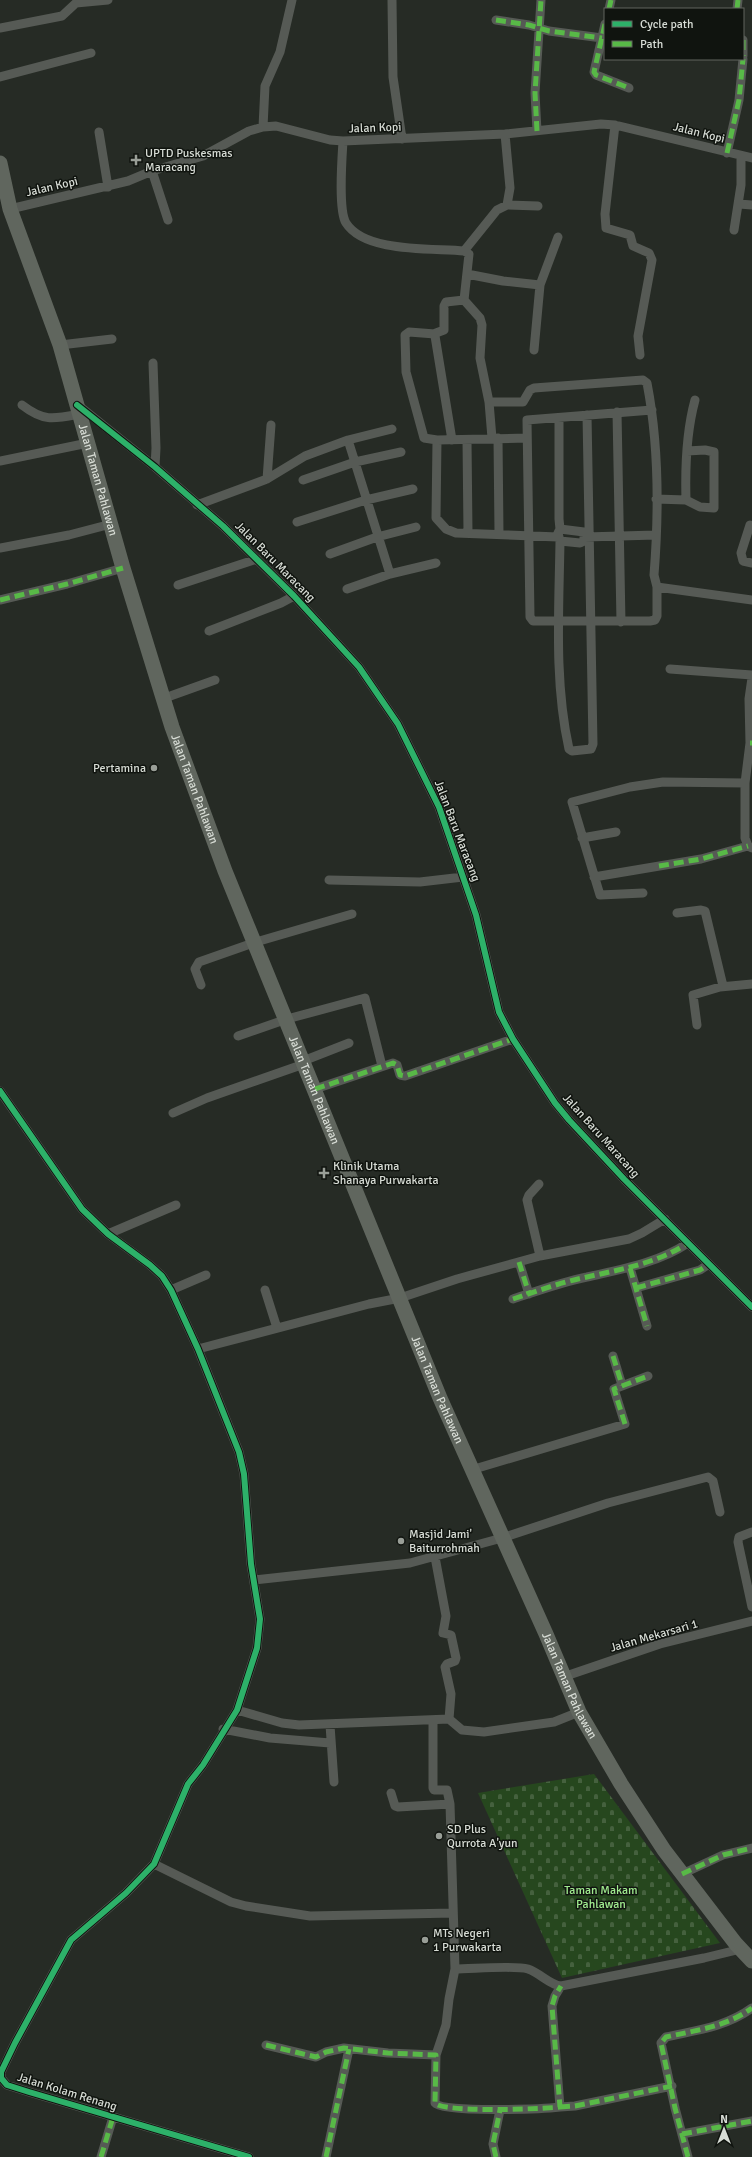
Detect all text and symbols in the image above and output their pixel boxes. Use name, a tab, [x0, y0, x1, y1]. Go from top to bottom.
legend	[604, 8, 744, 60]
text: Cycle path	[640, 17, 693, 32]
text: Path	[640, 37, 663, 52]
street label: Jalan Kopi	[672, 119, 726, 147]
street label: Jalan Kopi	[348, 120, 402, 136]
place label: UPTD Puskesmas Maracang	[145, 146, 233, 175]
marker: UPTD Puskesmas Maracang	[130, 154, 142, 166]
street label: Jalan Kopi	[25, 174, 79, 200]
street label: Jalan Taman Pahlawan	[75, 422, 121, 538]
street label: Jalan Baru Maracang	[232, 519, 318, 605]
street label: Jalan Taman Pahlawan	[168, 732, 222, 846]
place label: Pertamina	[93, 761, 146, 776]
marker: Pertamina	[149, 763, 159, 773]
street label: Jalan Baru Maracang	[431, 778, 483, 884]
street label: Jalan Taman Pahlawan	[285, 1033, 343, 1146]
street label: Jalan Baru Maracang	[559, 1091, 643, 1181]
place label: Klinik Utama Shanaya Purwakarta	[333, 1159, 439, 1188]
marker: Klinik Utama Shanaya Purwakarta	[318, 1167, 330, 1179]
street label: Jalan Taman Pahlawan	[408, 1333, 467, 1446]
place label: Masjid Jami' Baiturrohmah	[409, 1527, 480, 1556]
marker: Masjid Jami' Baiturrohmah	[396, 1536, 406, 1546]
street label: Jalan Mekarsari 1	[608, 1616, 700, 1656]
street label: Jalan Taman Pahlawan	[539, 1630, 601, 1742]
place label: SD Plus Qurrota A'yun	[447, 1822, 518, 1851]
marker: SD Plus Qurrota A'yun	[434, 1831, 444, 1841]
park label: Taman Makam Pahlawan	[564, 1883, 638, 1912]
place label: MTs Negeri 1 Purwakarta	[433, 1926, 502, 1955]
marker: MTs Negeri 1 Purwakarta	[420, 1935, 430, 1945]
street label: Jalan Kolam Renang	[15, 2070, 119, 2114]
north arrow	[704, 2109, 744, 2149]
text: N	[720, 2113, 728, 2126]

